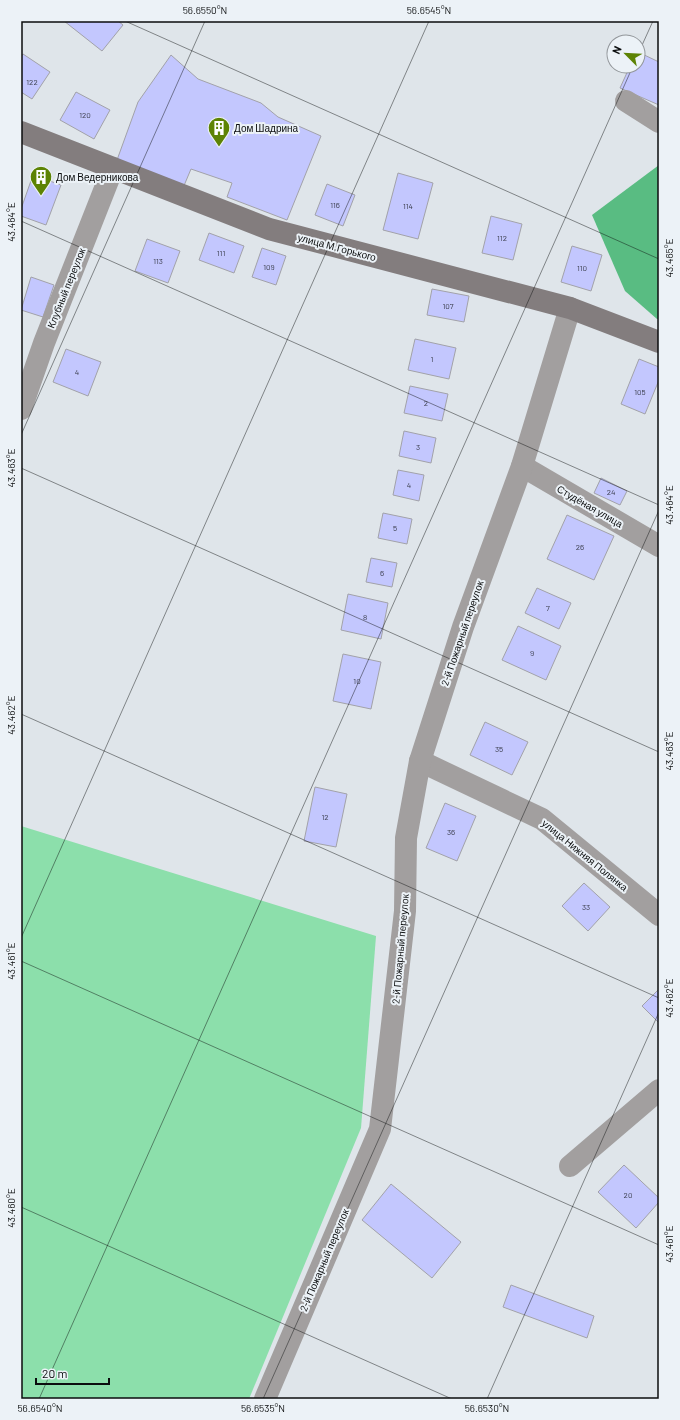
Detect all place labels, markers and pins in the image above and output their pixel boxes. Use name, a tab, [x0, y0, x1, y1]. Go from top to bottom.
building icon: Дом Шадрина	[206, 115, 232, 148]
place label: Дом Шадрина	[234, 122, 299, 134]
building icon: Дом Ведерникова	[28, 164, 54, 197]
place label: Дом Ведерникова	[56, 171, 139, 183]

